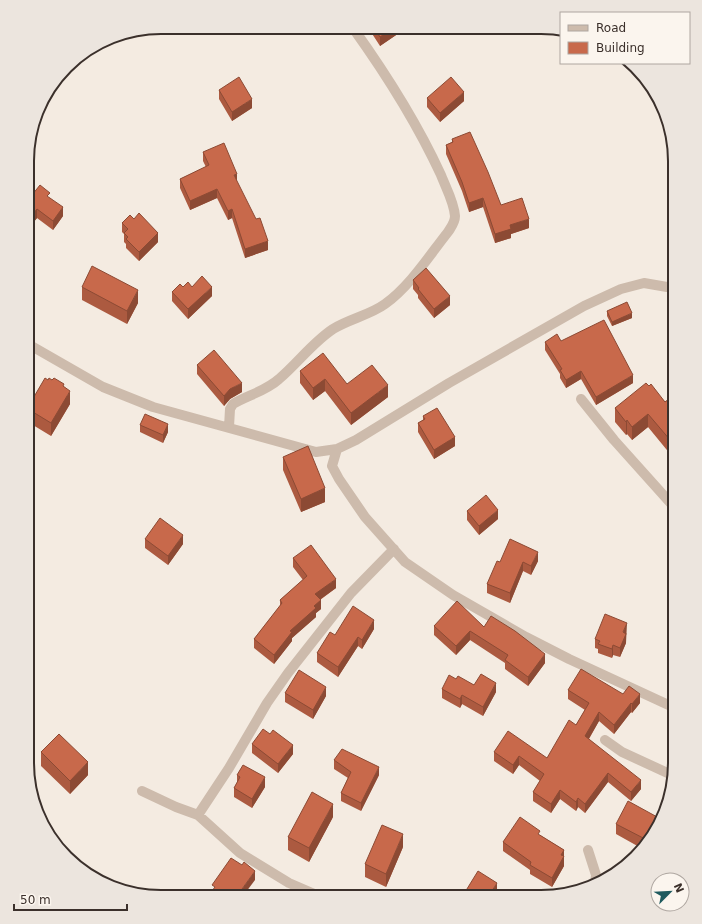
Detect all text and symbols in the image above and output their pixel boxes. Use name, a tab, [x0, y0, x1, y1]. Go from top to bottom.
legend	[560, 12, 690, 64]
text: Road	[596, 21, 626, 35]
text: Building	[596, 41, 645, 55]
north arrow	[650, 872, 690, 912]
text: N	[671, 881, 686, 895]
scale bar	[14, 886, 127, 912]
text: 50 m	[20, 893, 51, 907]

